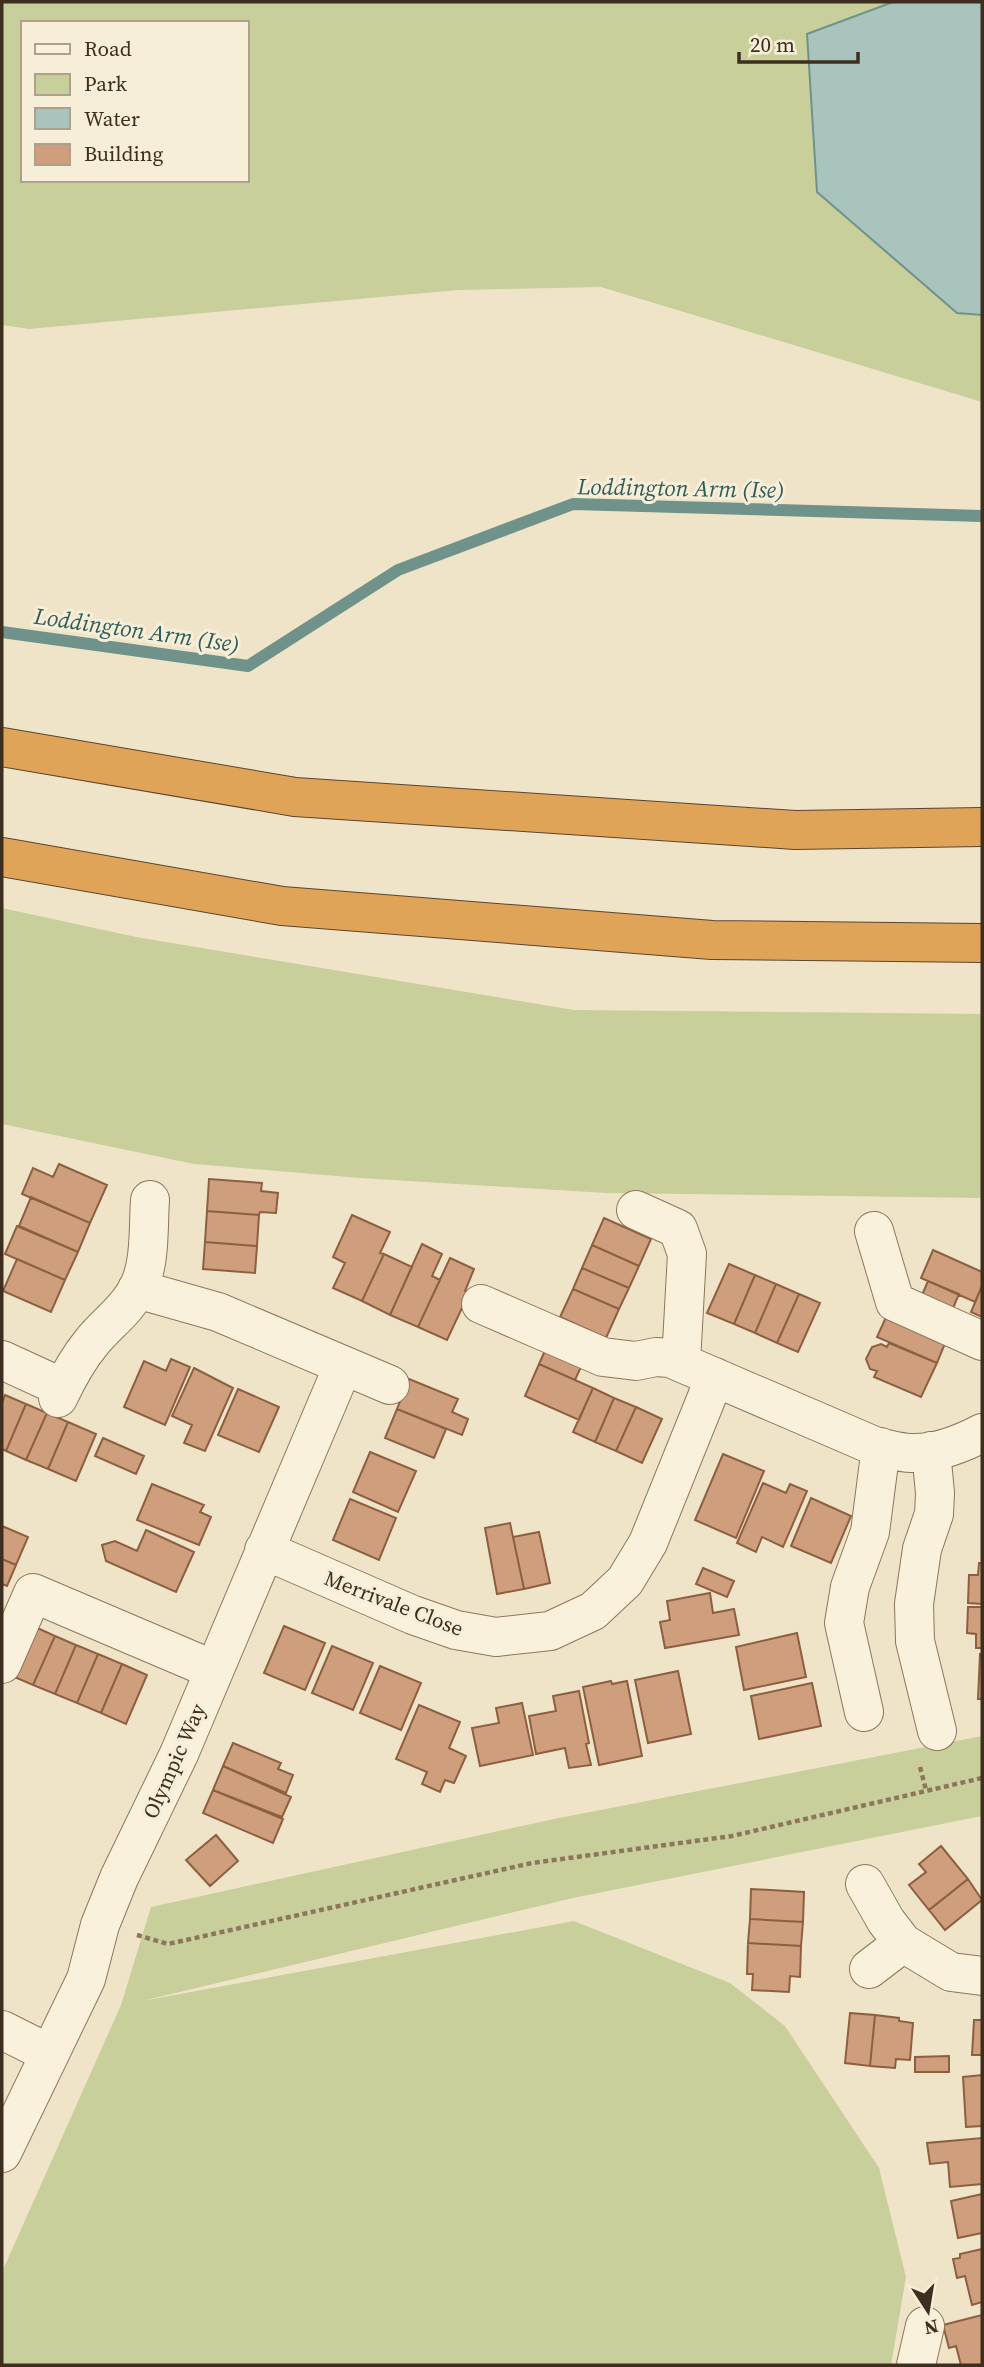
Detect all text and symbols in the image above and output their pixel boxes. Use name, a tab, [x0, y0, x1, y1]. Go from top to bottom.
legend	[21, 21, 248, 182]
scale bar	[739, 21, 858, 65]
text: 20 m	[750, 30, 795, 59]
text: Road	[84, 34, 132, 63]
text: Park	[84, 69, 128, 98]
text: Water	[84, 104, 140, 133]
text: Building	[84, 139, 163, 168]
water label: Loddington Arm (Ise)	[576, 470, 785, 506]
water label: Loddington Arm (Ise)	[31, 600, 242, 660]
street label: Merrivale Close	[320, 1563, 468, 1643]
street label: Olympic Way	[136, 1699, 212, 1823]
north arrow	[893, 2276, 963, 2346]
text: N	[922, 2313, 941, 2342]

